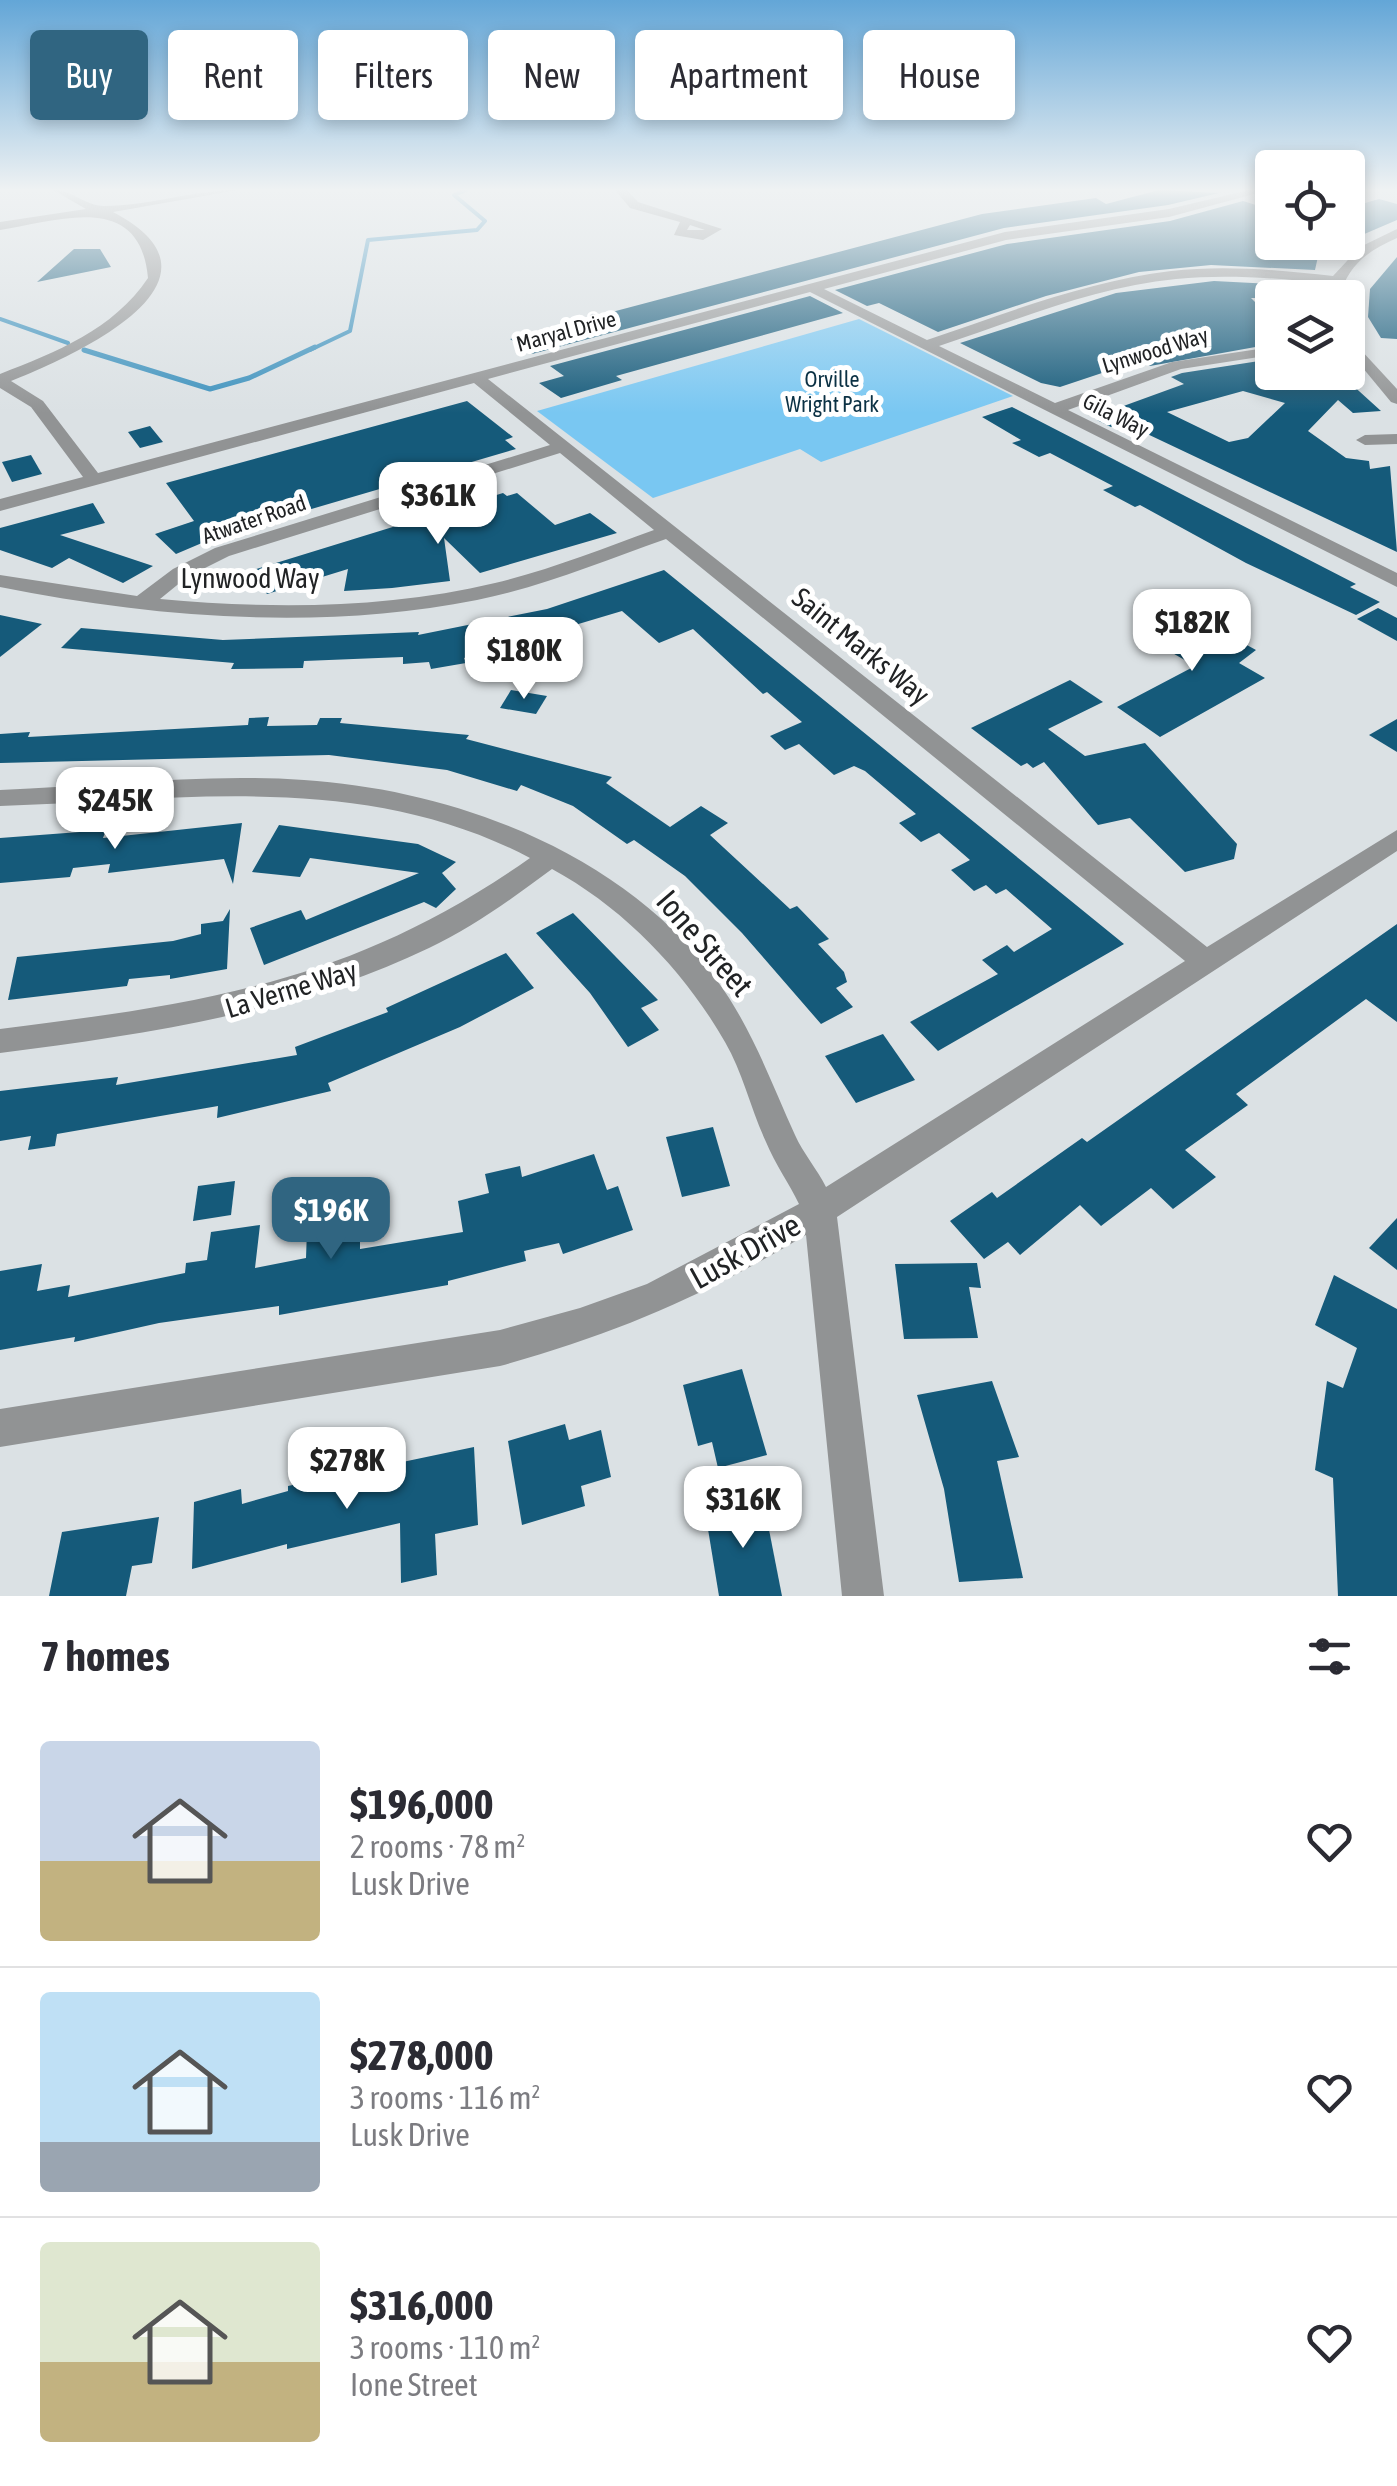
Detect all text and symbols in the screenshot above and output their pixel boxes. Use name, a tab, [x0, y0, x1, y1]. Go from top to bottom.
chip: Buy	[30, 30, 148, 120]
chip: Rent	[168, 30, 298, 120]
chip: Filters	[318, 30, 468, 120]
chip: New	[488, 30, 615, 120]
chip: Apartment	[635, 30, 843, 120]
chip: House	[863, 30, 1015, 120]
map controls	[1255, 150, 1365, 390]
button: locate	[1255, 150, 1365, 260]
button: layers	[1255, 280, 1365, 390]
street label: Maryal Drive	[513, 305, 619, 357]
street label: Lynwood Way	[1099, 322, 1211, 378]
park label: Orville Wright Park	[785, 366, 879, 417]
street label: Gila Way	[1079, 387, 1153, 443]
pin: $361K	[368, 462, 508, 547]
text: $361K	[401, 476, 475, 513]
street label: Atwater Road	[199, 489, 309, 549]
street label: Lynwood Way	[181, 562, 320, 594]
street label: Saint Marks Way	[786, 581, 936, 711]
pin: $182K	[1122, 589, 1262, 674]
text: $182K	[1155, 603, 1229, 640]
pin: $180K	[454, 617, 594, 702]
text: $180K	[487, 631, 561, 668]
pin: $245K	[45, 767, 185, 852]
text: $245K	[78, 781, 152, 818]
street label: Ione Street	[649, 883, 761, 1003]
street label: La Verne Way	[221, 954, 361, 1024]
pin: $196K	[261, 1177, 401, 1262]
text: $196K	[294, 1191, 368, 1228]
street label: Lusk Drive	[684, 1206, 806, 1296]
pin: $278K	[277, 1427, 417, 1512]
text: $278K	[310, 1441, 384, 1478]
pin: $316K	[673, 1466, 813, 1551]
text: $316K	[706, 1480, 780, 1517]
icon: filters	[1302, 1629, 1357, 1684]
text: 7 homes	[40, 1632, 170, 1680]
text: $196,000	[350, 1780, 494, 1828]
icon: home	[120, 1781, 240, 1901]
icon: heart	[1302, 1814, 1357, 1869]
text: 2 rooms · 78 m²	[350, 1828, 525, 1865]
text: Lusk Drive	[350, 1865, 470, 1902]
text: $278,000	[350, 2031, 494, 2079]
icon: home	[120, 2032, 240, 2152]
icon: heart	[1302, 2065, 1357, 2120]
text: 3 rooms · 116 m²	[350, 2079, 540, 2116]
text: Lusk Drive	[350, 2116, 470, 2153]
text: $316,000	[350, 2281, 494, 2329]
icon: home	[120, 2282, 240, 2402]
icon: heart	[1302, 2315, 1357, 2370]
text: 3 rooms · 110 m²	[350, 2329, 540, 2366]
text: Ione Street	[350, 2366, 478, 2403]

